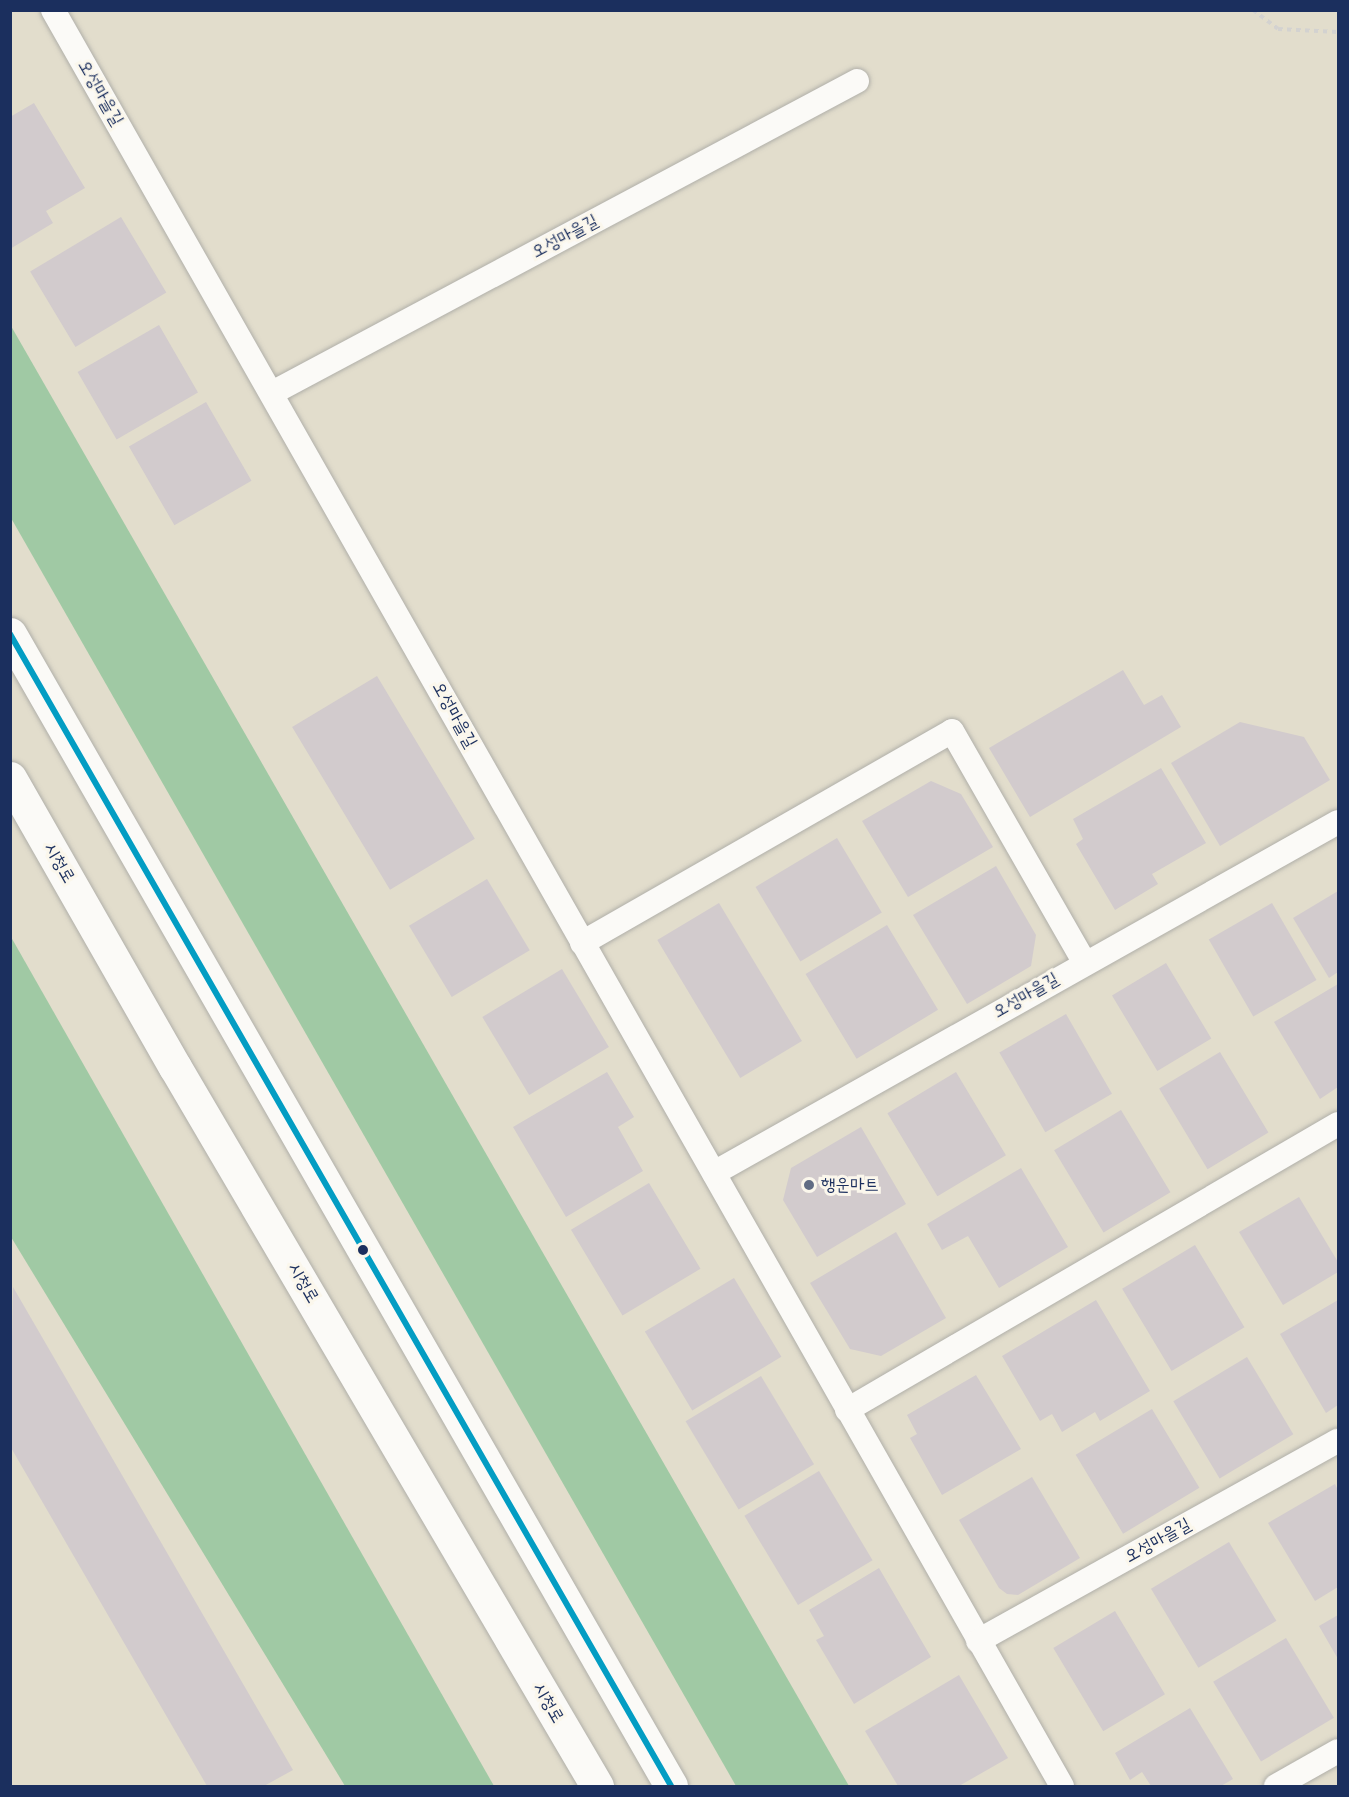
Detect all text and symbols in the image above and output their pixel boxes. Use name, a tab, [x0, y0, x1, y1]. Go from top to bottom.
street label: 오성마을길	[73, 56, 127, 130]
street label: 오성마을길	[528, 210, 602, 264]
street label: 오성마을길	[427, 678, 481, 752]
street label: 시청로	[39, 839, 79, 887]
street label: 오성마을길	[989, 969, 1063, 1023]
place label: 행운마트	[821, 1174, 879, 1196]
marker: 행운마트	[802, 1178, 816, 1192]
unlabelled marker	[357, 1244, 369, 1256]
street label: 시청로	[283, 1259, 323, 1307]
street label: 오성마을길	[1121, 1514, 1195, 1568]
street label: 시청로	[528, 1679, 568, 1727]

